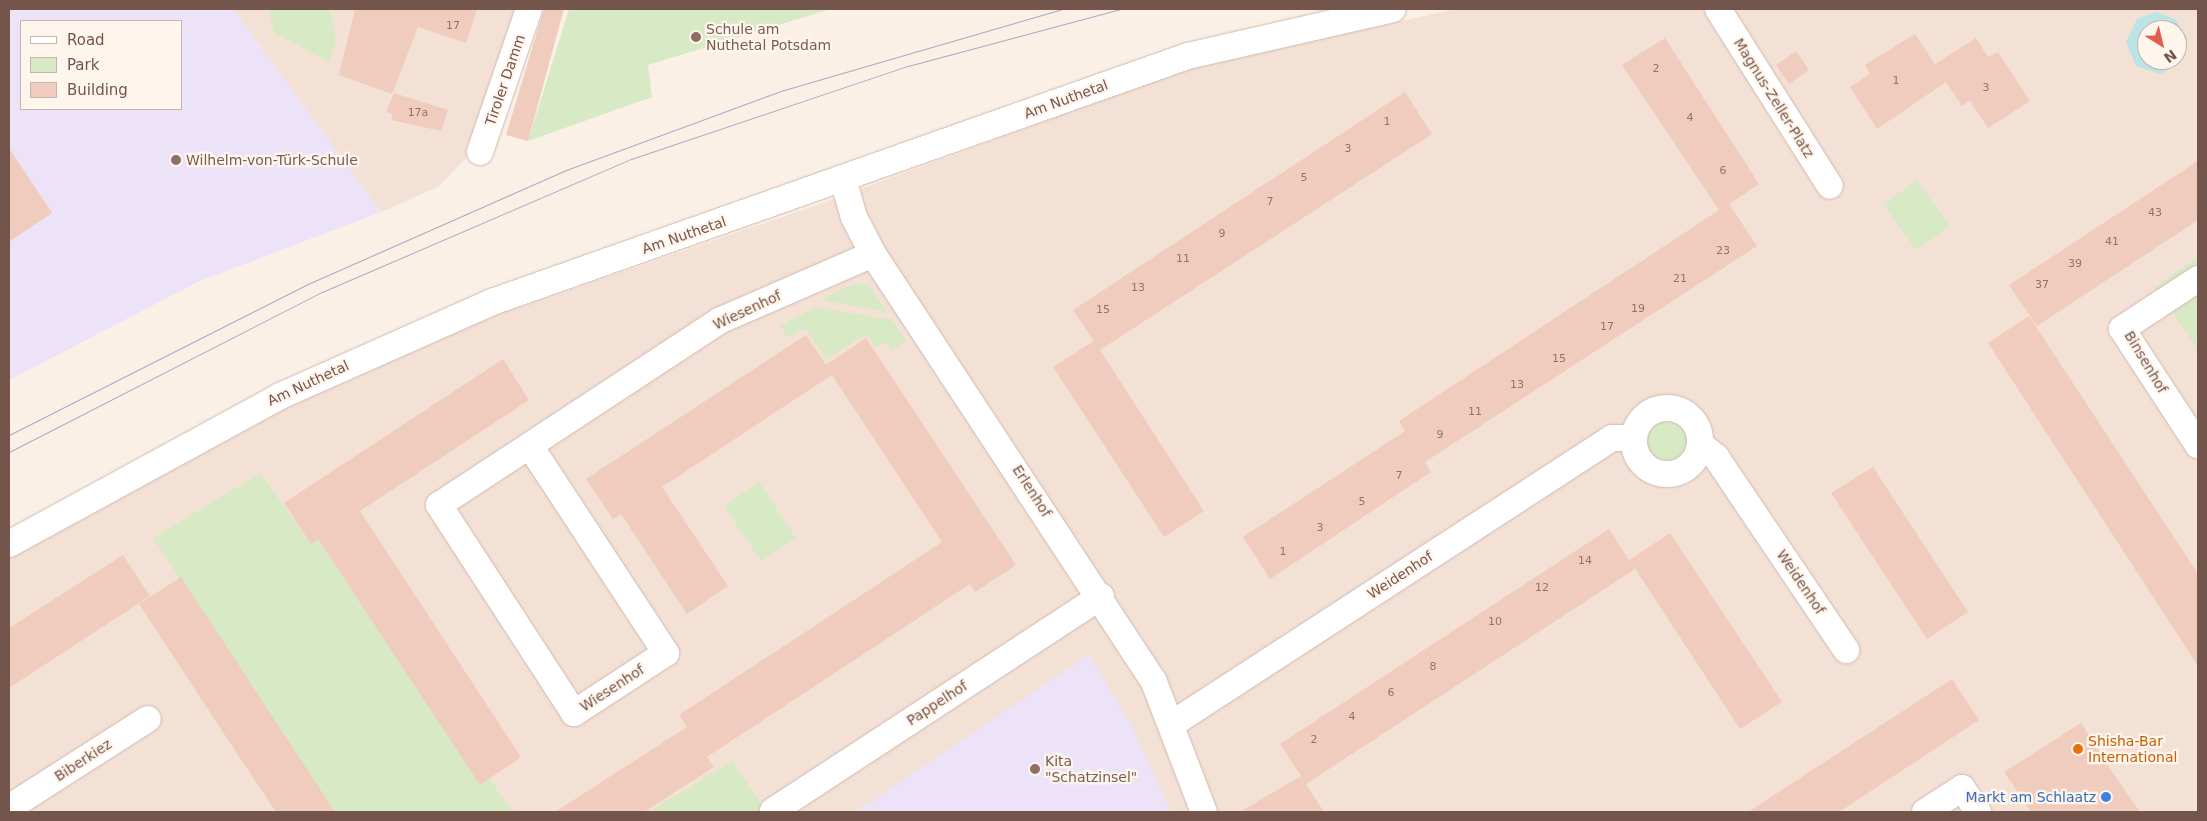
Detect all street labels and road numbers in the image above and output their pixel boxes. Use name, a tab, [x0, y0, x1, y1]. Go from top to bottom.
street label: Tiroler Damm	[482, 32, 528, 128]
street label: Magnus-Zeller-Platz	[1730, 35, 1818, 161]
street label: Am Nuthetal	[1022, 76, 1110, 122]
street label: Am Nuthetal	[640, 213, 728, 257]
street label: Wiesenhof	[710, 287, 784, 333]
street label: Binsenhof	[2121, 328, 2171, 396]
street label: Am Nuthetal	[265, 357, 351, 409]
street label: Erlenhof	[1009, 462, 1055, 520]
street label: Weidenhof	[1773, 547, 1829, 617]
street label: Weidenhof	[1364, 548, 1436, 602]
street label: Wiesenhof	[577, 661, 647, 715]
street label: Pappelhof	[903, 677, 971, 729]
street label: Biberkiez	[51, 735, 115, 785]

